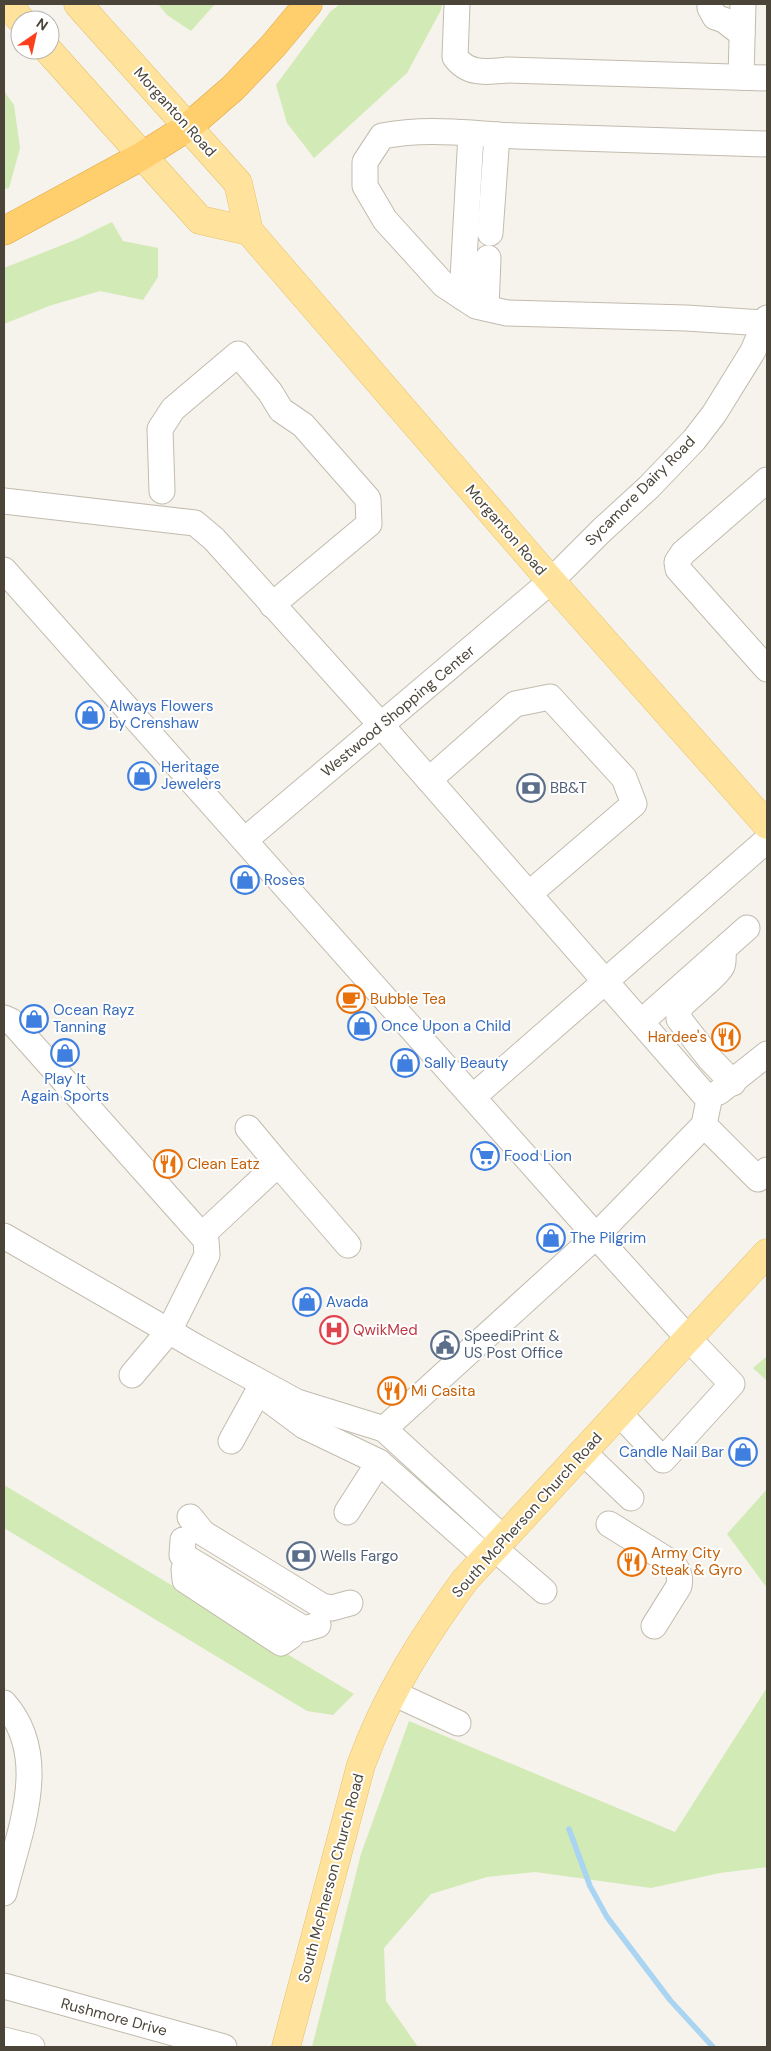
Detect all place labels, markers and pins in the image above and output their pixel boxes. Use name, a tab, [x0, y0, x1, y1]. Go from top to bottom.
place label: Always Flowers by Crenshaw	[109, 696, 214, 733]
shop icon: Always Flowers by Crenshaw	[75, 700, 105, 730]
place label: Heritage Jewelers	[161, 757, 221, 794]
shop icon: Heritage Jewelers	[127, 761, 157, 791]
bank icon: BB&T	[516, 773, 546, 803]
place label: BB&T	[550, 778, 587, 798]
shop icon: Roses	[230, 865, 260, 895]
place label: Roses	[264, 870, 305, 890]
cafe icon: Bubble Tea	[336, 984, 366, 1014]
place label: Bubble Tea	[370, 989, 446, 1009]
place label: Ocean Rayz Tanning	[53, 1000, 134, 1037]
shop icon: Ocean Rayz Tanning	[19, 1004, 49, 1034]
shop icon: Once Upon a Child	[347, 1011, 377, 1041]
place label: Once Upon a Child	[381, 1016, 511, 1036]
restaurant icon: Hardee's	[711, 1022, 741, 1052]
place label: Hardee's	[648, 1027, 707, 1047]
shop icon: Play It Again Sports	[50, 1038, 80, 1068]
shop icon: Sally Beauty	[390, 1048, 420, 1078]
place label: Sally Beauty	[424, 1053, 509, 1073]
place label: Play It Again Sports	[21, 1069, 109, 1106]
supermarket icon: Food Lion	[470, 1141, 500, 1171]
place label: Food Lion	[504, 1146, 572, 1166]
restaurant icon: Clean Eatz	[153, 1149, 183, 1179]
place label: Clean Eatz	[187, 1154, 260, 1174]
shop icon: The Pilgrim	[536, 1223, 566, 1253]
place label: The Pilgrim	[570, 1228, 646, 1248]
shop icon: Avada	[292, 1287, 322, 1317]
place label: Avada	[326, 1292, 368, 1312]
hospital icon: QwikMed	[319, 1315, 349, 1345]
place label: QwikMed	[353, 1320, 418, 1340]
place label: SpeediPrint & US Post Office	[464, 1326, 563, 1363]
public building icon: SpeediPrint & US Post Office	[430, 1330, 460, 1360]
restaurant icon: Mi Casita	[377, 1376, 407, 1406]
place label: Mi Casita	[411, 1381, 475, 1401]
shop icon: Candle Nail Bar	[728, 1437, 758, 1467]
place label: Candle Nail Bar	[619, 1442, 724, 1462]
bank icon: Wells Fargo	[286, 1541, 316, 1571]
place label: Army City Steak & Gyro	[651, 1543, 743, 1580]
place label: Wells Fargo	[320, 1546, 399, 1566]
restaurant icon: Army City Steak & Gyro	[617, 1547, 647, 1577]

